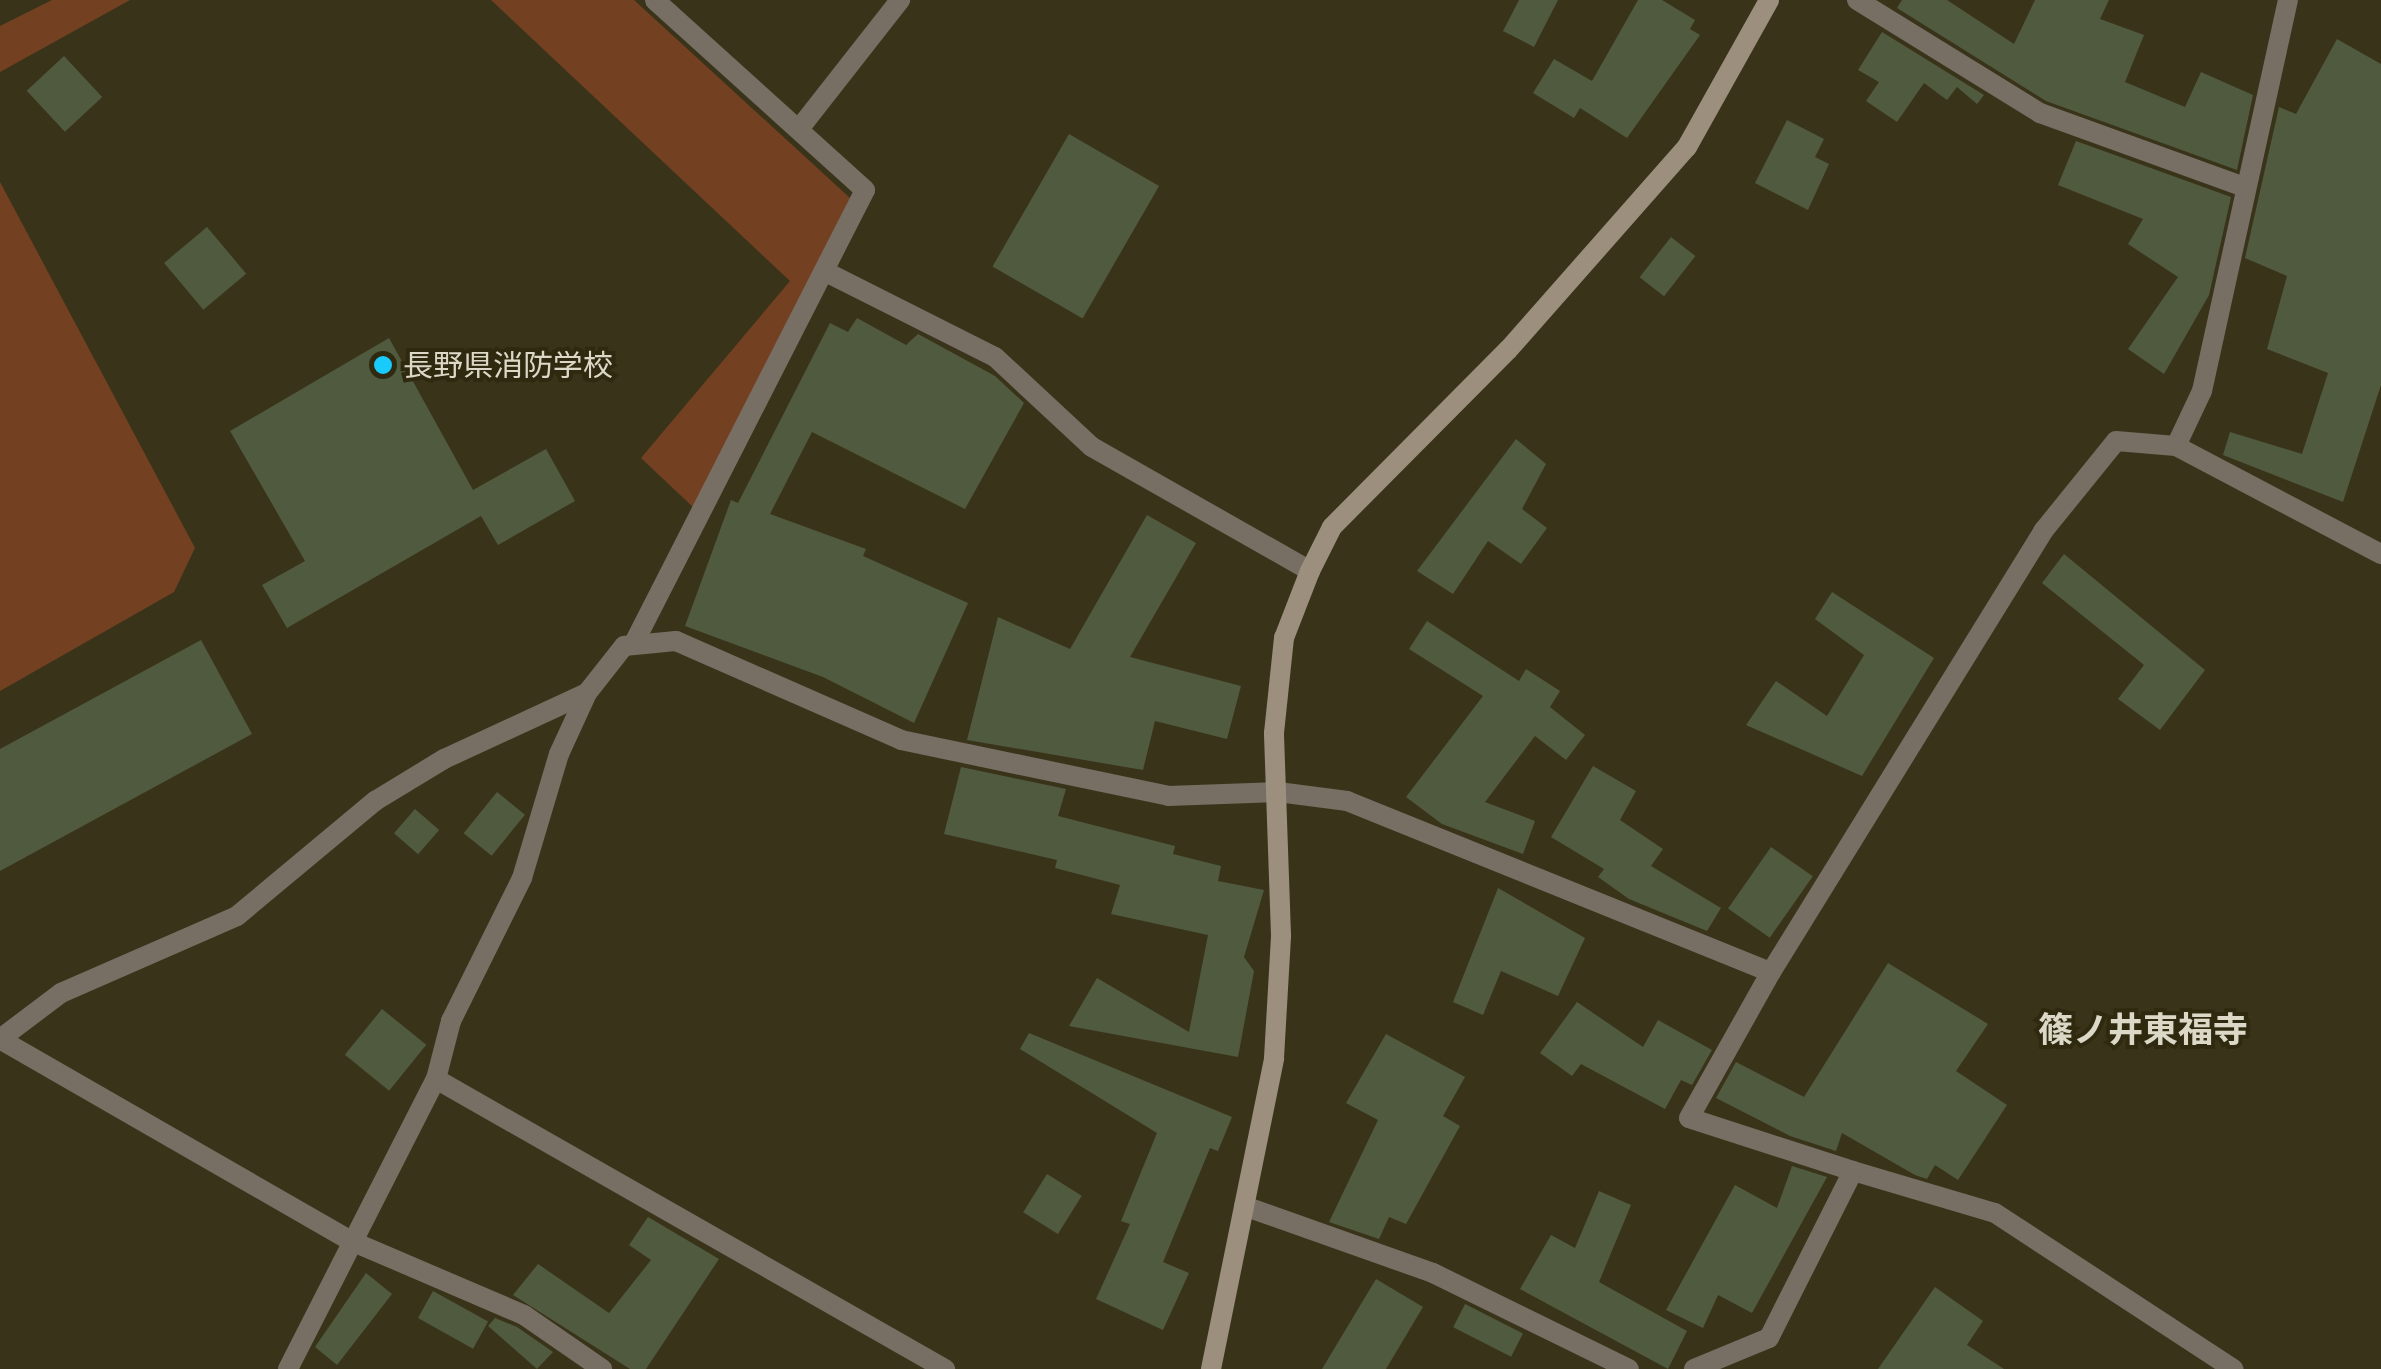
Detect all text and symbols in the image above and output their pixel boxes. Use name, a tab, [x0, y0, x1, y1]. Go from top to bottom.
place label: 長野県消防学校	[403, 347, 613, 383]
marker: 長野県消防学校	[372, 354, 394, 376]
district label: 篠ノ井東福寺	[2038, 1008, 2248, 1050]

